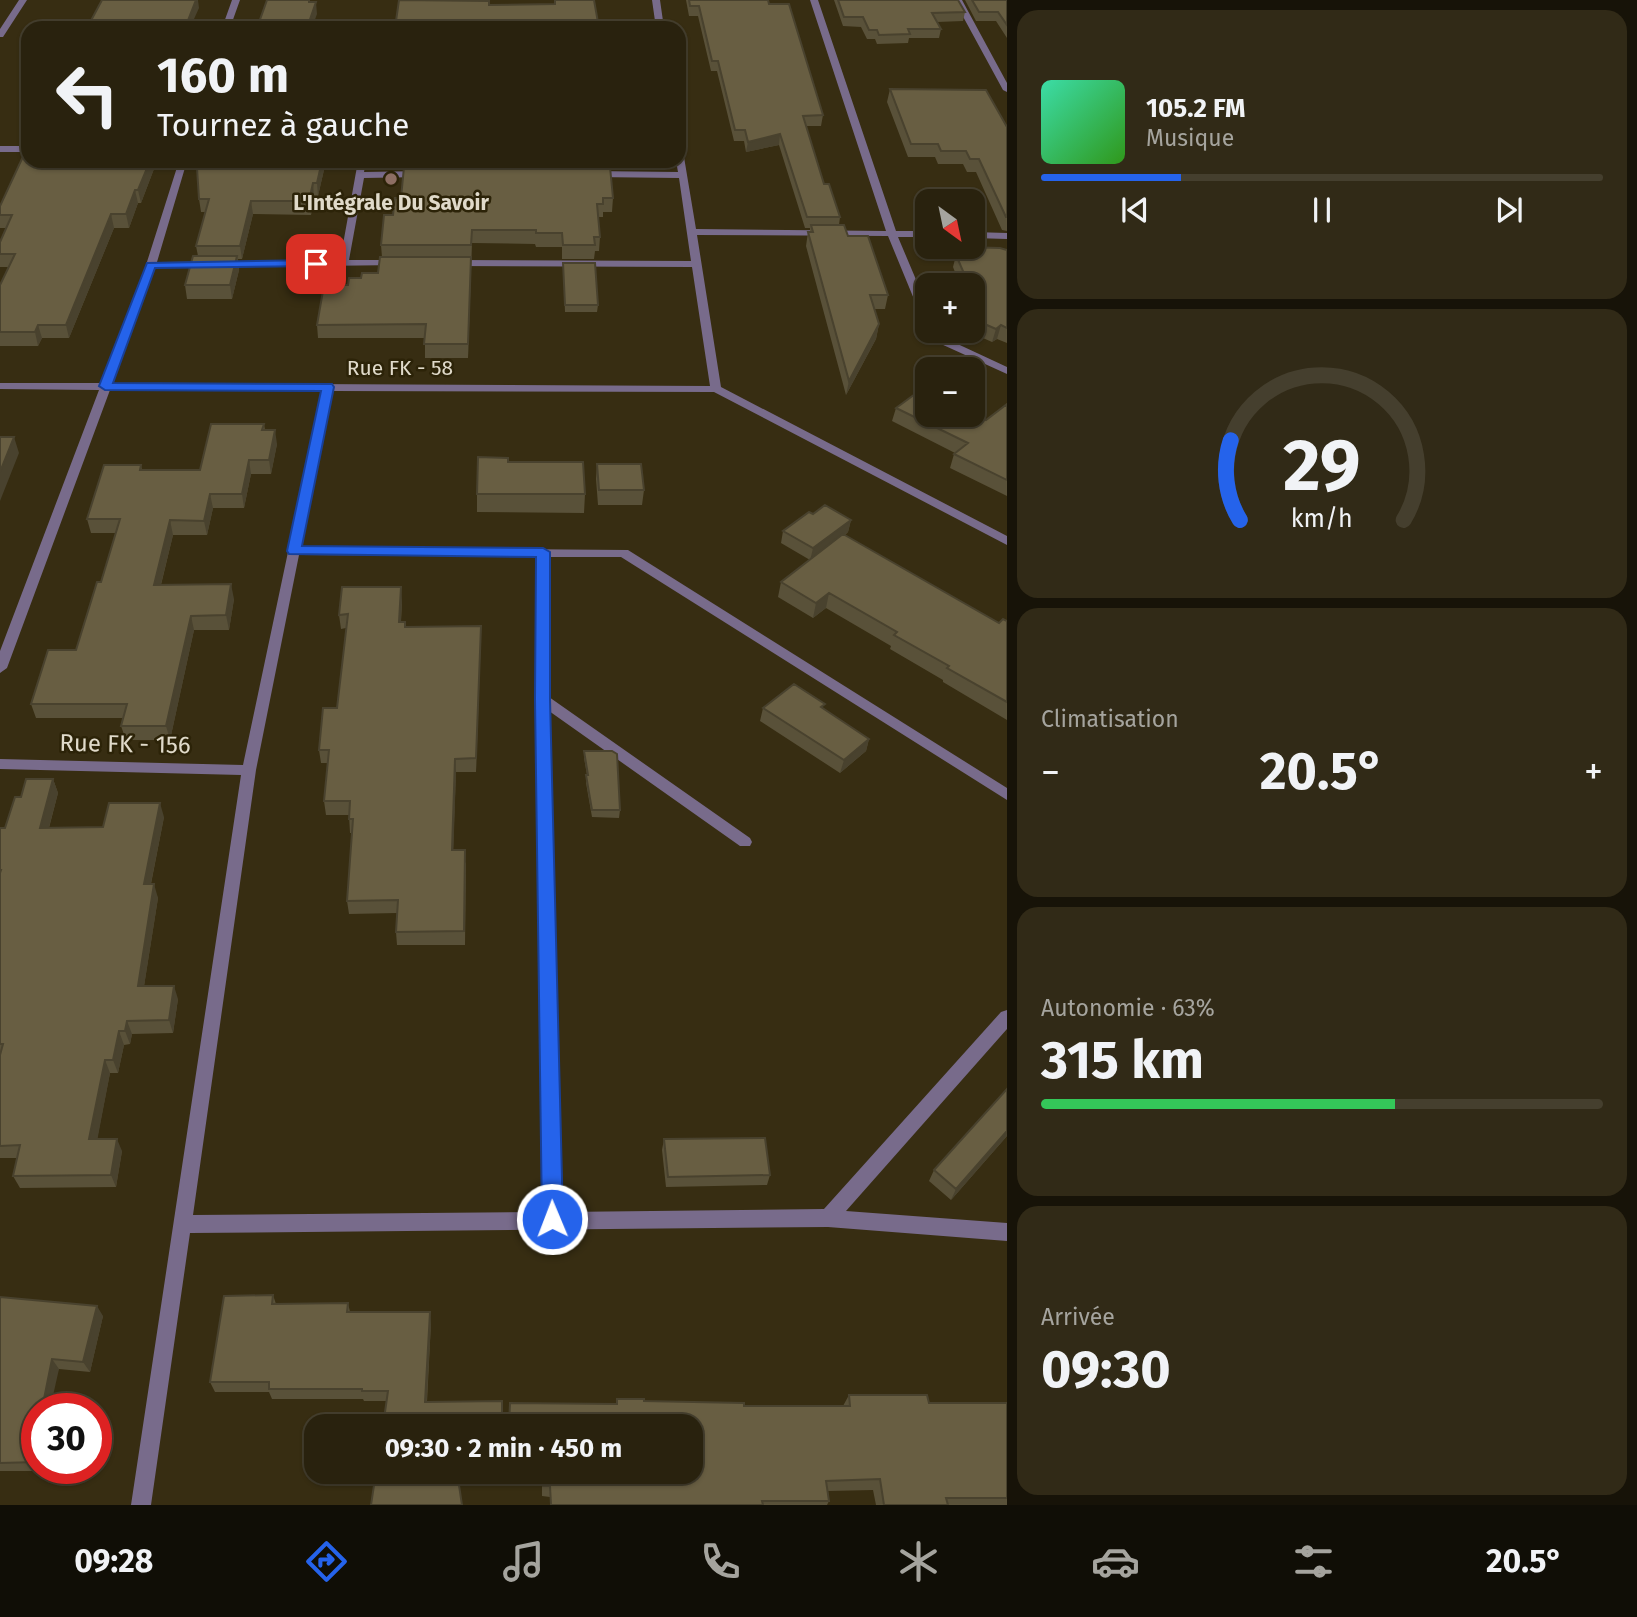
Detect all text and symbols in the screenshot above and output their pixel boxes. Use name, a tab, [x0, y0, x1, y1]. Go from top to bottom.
text: 160 m	[157, 46, 289, 105]
icon: left	[42, 49, 133, 140]
text: 105.2 FM	[1146, 93, 1245, 124]
text: Tournez à gauche	[157, 106, 409, 144]
text: Musique	[1146, 124, 1234, 152]
marker: L'Intégrale Du Savoir	[383, 171, 399, 187]
north arrow	[915, 189, 985, 259]
map controls	[915, 189, 985, 427]
place label: L'Intégrale Du Savoir	[293, 190, 489, 216]
icon: previous	[1116, 191, 1154, 229]
icon: pause	[1303, 191, 1341, 229]
icon: next	[1490, 191, 1528, 229]
pin	[286, 234, 346, 294]
icon: arrive	[297, 245, 335, 283]
button: +	[915, 273, 985, 343]
street label: Rue FK - 58	[347, 355, 453, 381]
button: −	[915, 357, 985, 427]
text: 29	[1283, 422, 1361, 509]
text: km/h	[1291, 503, 1353, 533]
text: Climatisation	[1041, 705, 1179, 733]
street label: Rue FK - 156	[59, 729, 191, 759]
text: 20.5°	[1260, 740, 1384, 803]
text: −	[1041, 749, 1060, 795]
text: +	[1584, 749, 1603, 795]
text: Autonomie · 63%	[1041, 994, 1215, 1022]
text: 315 km	[1041, 1029, 1204, 1092]
position arrow	[515, 1182, 589, 1256]
text: Arrivée	[1041, 1303, 1115, 1331]
text: 09:30	[1041, 1338, 1171, 1401]
speed limit sign: 30	[21, 1393, 112, 1484]
text: 09:30 · 2 min · 450 m	[385, 1433, 622, 1464]
icon: directions	[302, 1537, 351, 1586]
icon: music	[499, 1537, 548, 1586]
icon: phone	[696, 1537, 745, 1586]
icon: climate	[894, 1537, 943, 1586]
icon: car	[1091, 1537, 1140, 1586]
icon: filters	[1289, 1537, 1338, 1586]
text: 09:28	[74, 1542, 153, 1580]
text: 20.5°	[1486, 1542, 1563, 1580]

